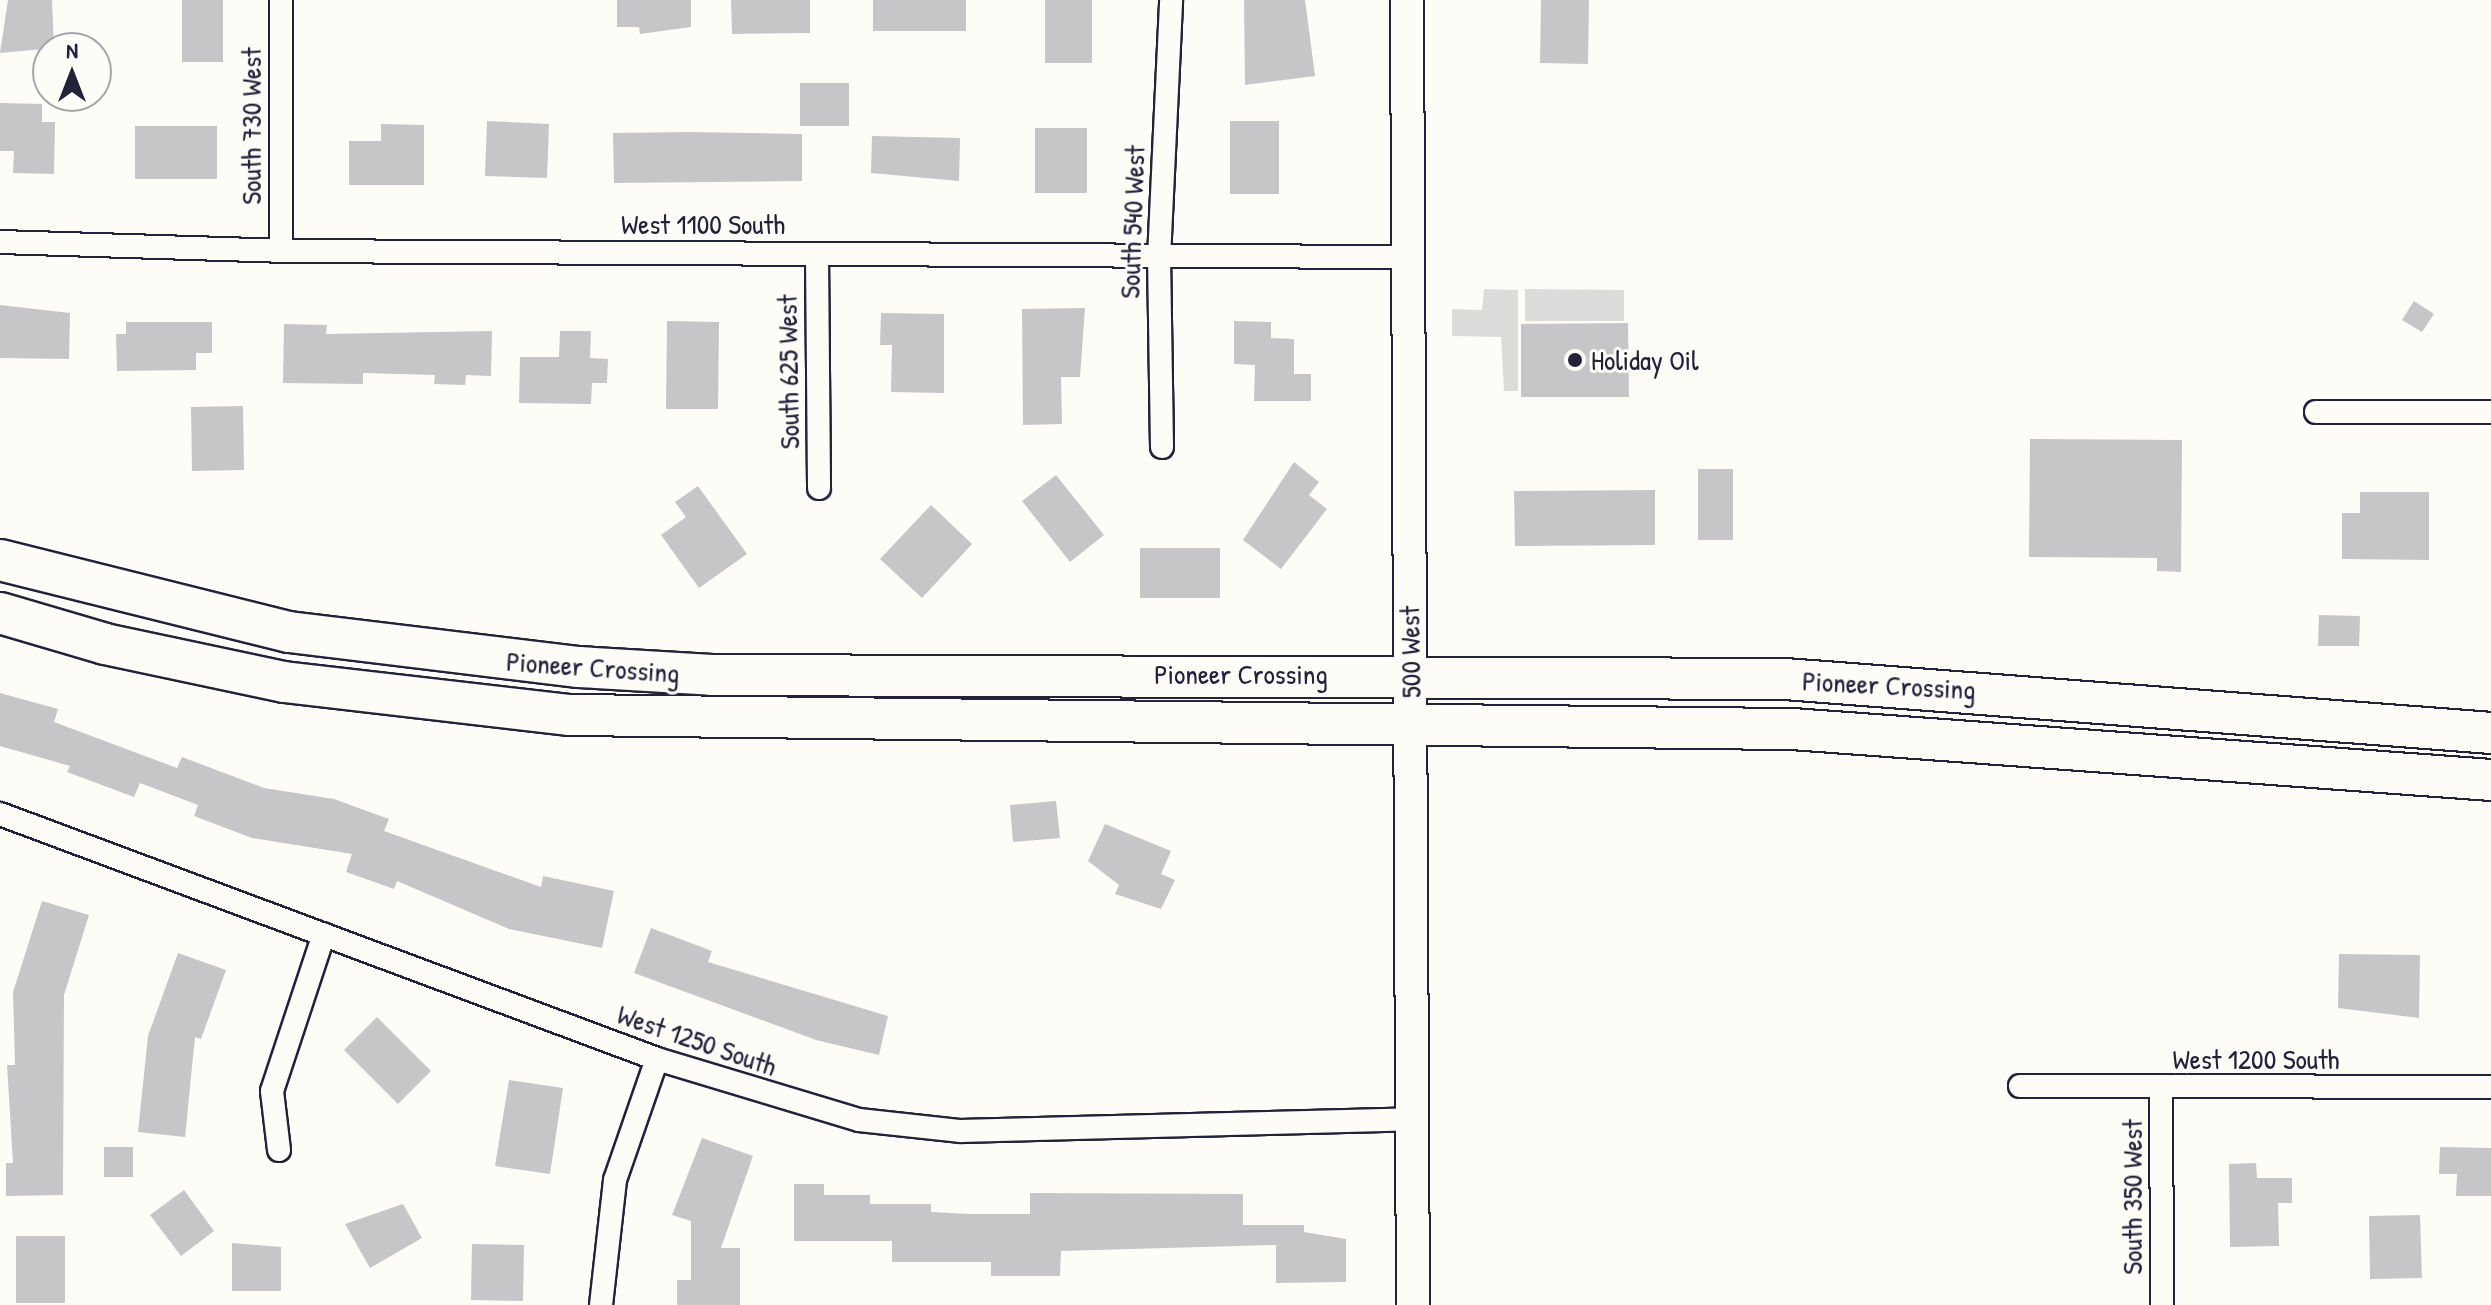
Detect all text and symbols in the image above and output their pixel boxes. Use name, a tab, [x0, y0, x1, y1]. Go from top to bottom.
north arrow	[32, 32, 112, 112]
text: N	[66, 35, 78, 65]
street label: South 730 West	[234, 47, 268, 205]
street label: South 540 West	[1113, 145, 1151, 299]
street label: West 1100 South	[621, 207, 785, 241]
street label: South 625 West	[770, 294, 806, 450]
place label: Holiday Oil	[1591, 343, 1699, 377]
marker: Holiday Oil	[1566, 351, 1584, 369]
street label: 500 West	[1392, 606, 1428, 698]
street label: Pioneer Crossing	[505, 644, 681, 690]
street label: Pioneer Crossing	[1154, 657, 1328, 691]
street label: Pioneer Crossing	[1801, 664, 1977, 706]
street label: West 1250 South	[613, 997, 781, 1083]
street label: West 1200 South	[2173, 1042, 2339, 1076]
street label: South 350 West	[2115, 1119, 2149, 1275]

